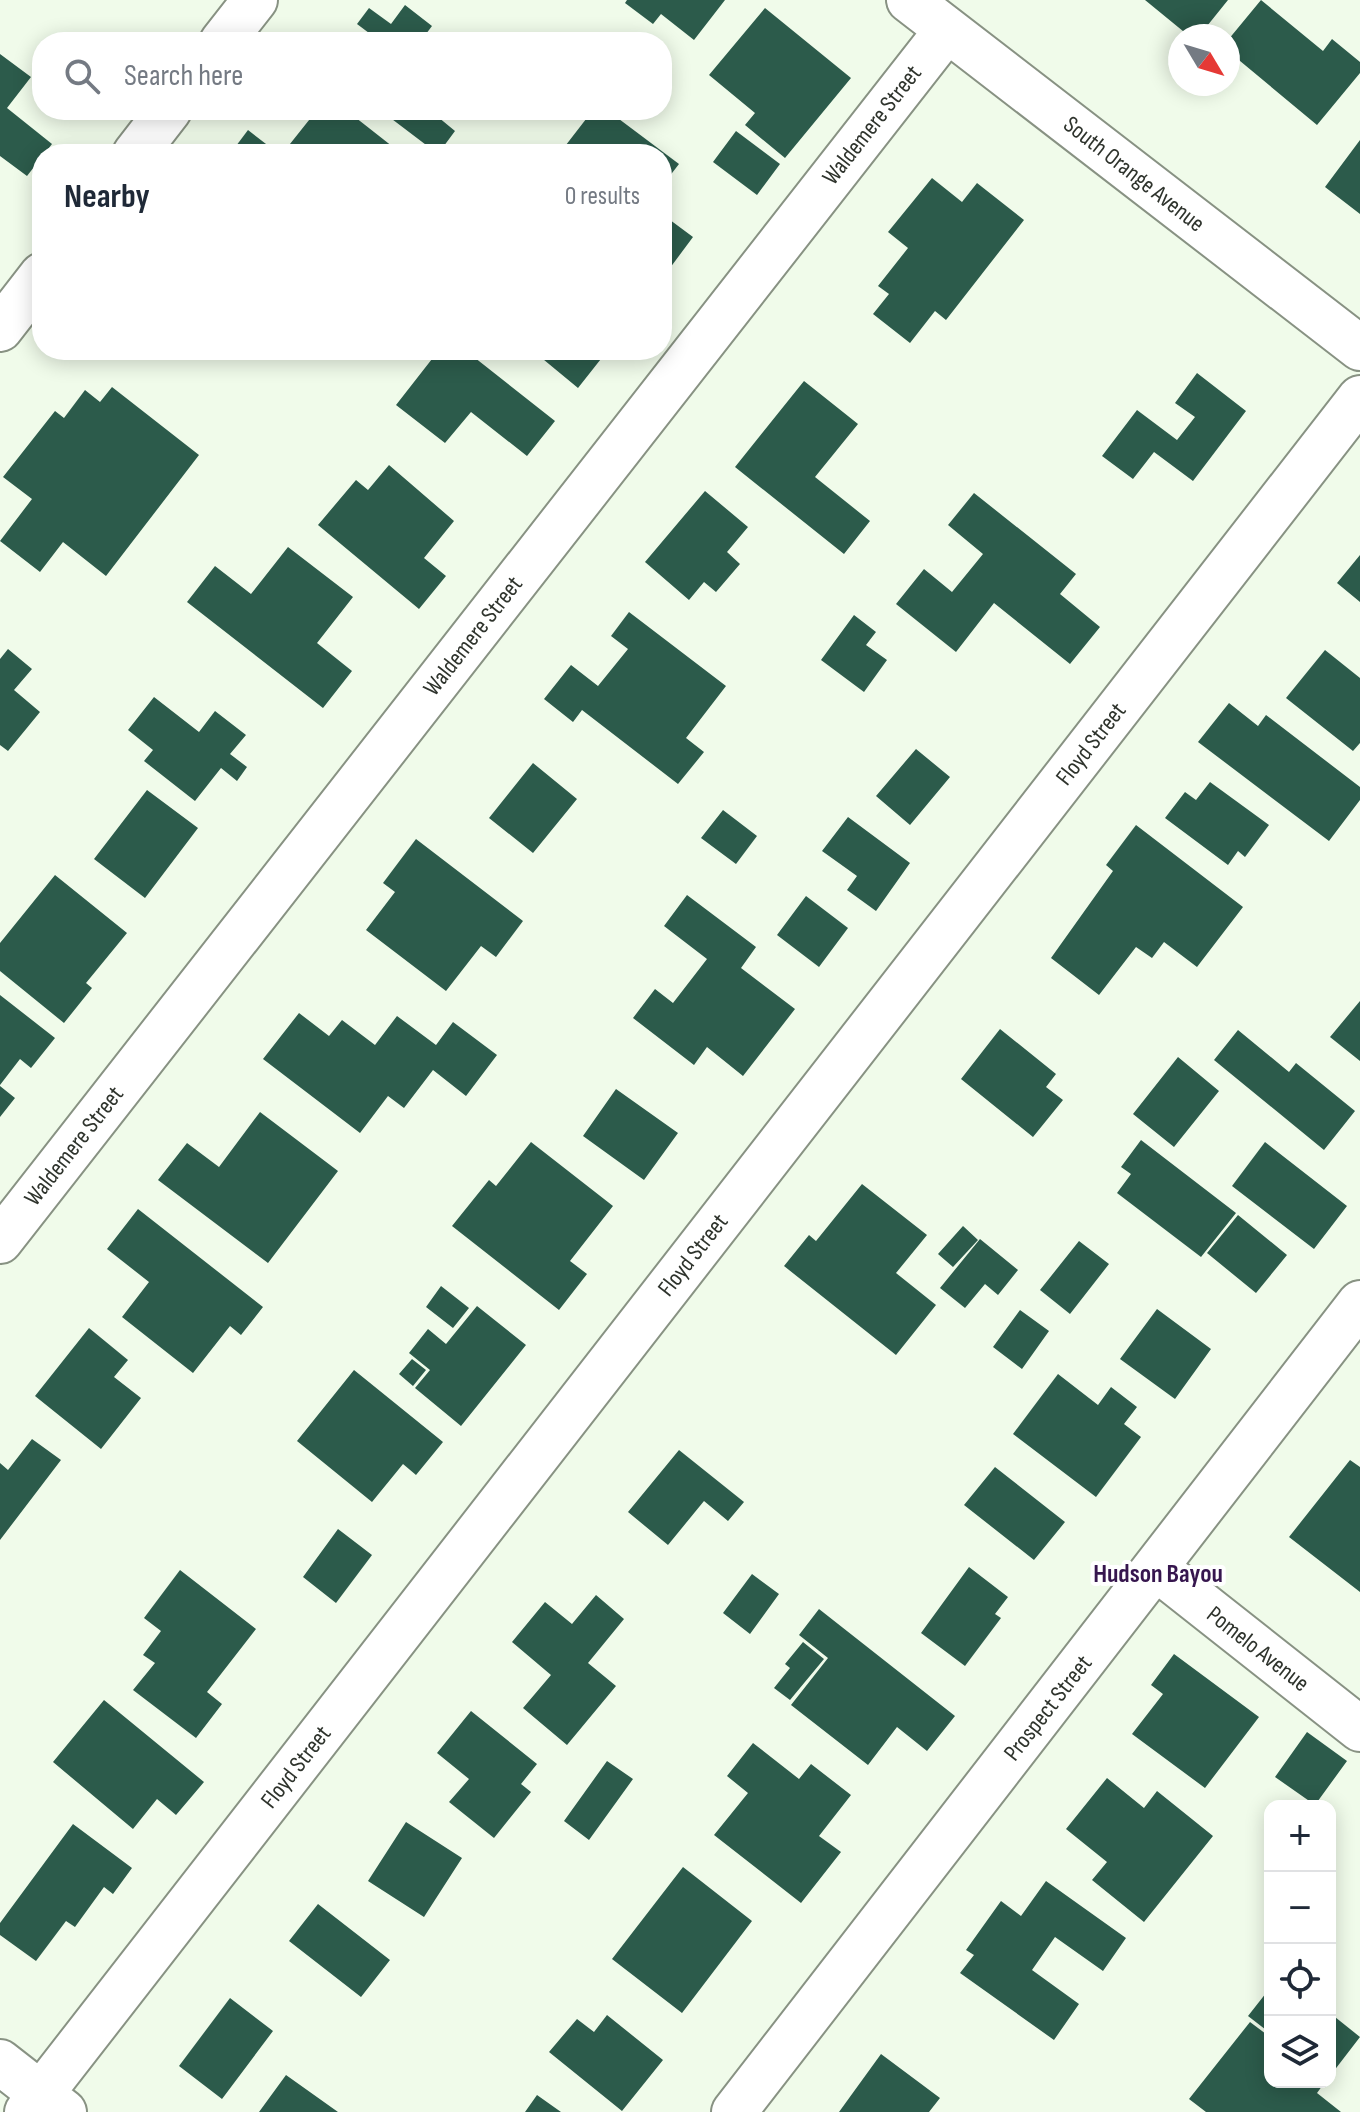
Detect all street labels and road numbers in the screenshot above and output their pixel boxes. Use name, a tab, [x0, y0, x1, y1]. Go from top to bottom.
street label: Waldemere Street	[816, 59, 928, 191]
street label: South Orange Avenue	[1058, 110, 1210, 238]
street label: Waldemere Street	[417, 570, 529, 702]
street label: Floyd Street	[1050, 697, 1132, 791]
street label: Waldemere Street	[18, 1080, 130, 1212]
street label: Floyd Street	[652, 1208, 734, 1302]
street label: Pomelo Avenue	[1201, 1600, 1315, 1698]
street label: Prospect Street	[998, 1649, 1098, 1767]
street label: Floyd Street	[255, 1720, 337, 1814]

